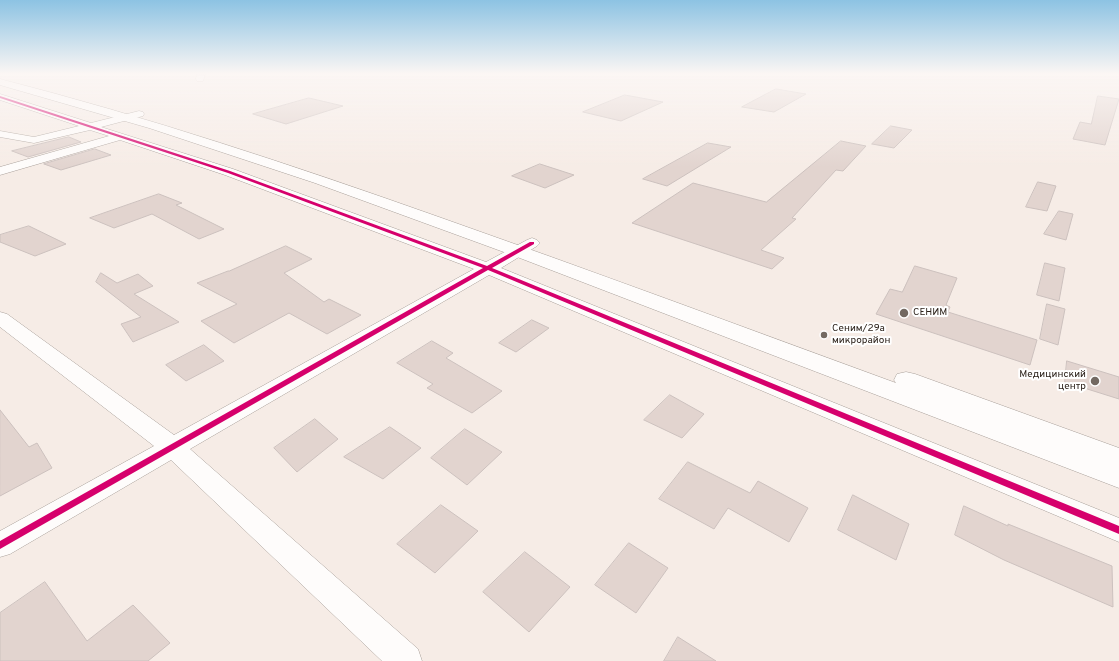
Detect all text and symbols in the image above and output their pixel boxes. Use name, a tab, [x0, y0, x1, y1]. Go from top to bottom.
marker: СЕНИМ	[898, 307, 910, 319]
place label: СЕНИМ	[913, 307, 947, 319]
place label: Сеним/29а микрорайон	[832, 323, 890, 346]
marker: Сеним/29а микрорайон	[819, 330, 829, 340]
place label: Медицинский центр	[1019, 369, 1086, 392]
marker: Медицинский центр	[1089, 375, 1101, 387]

